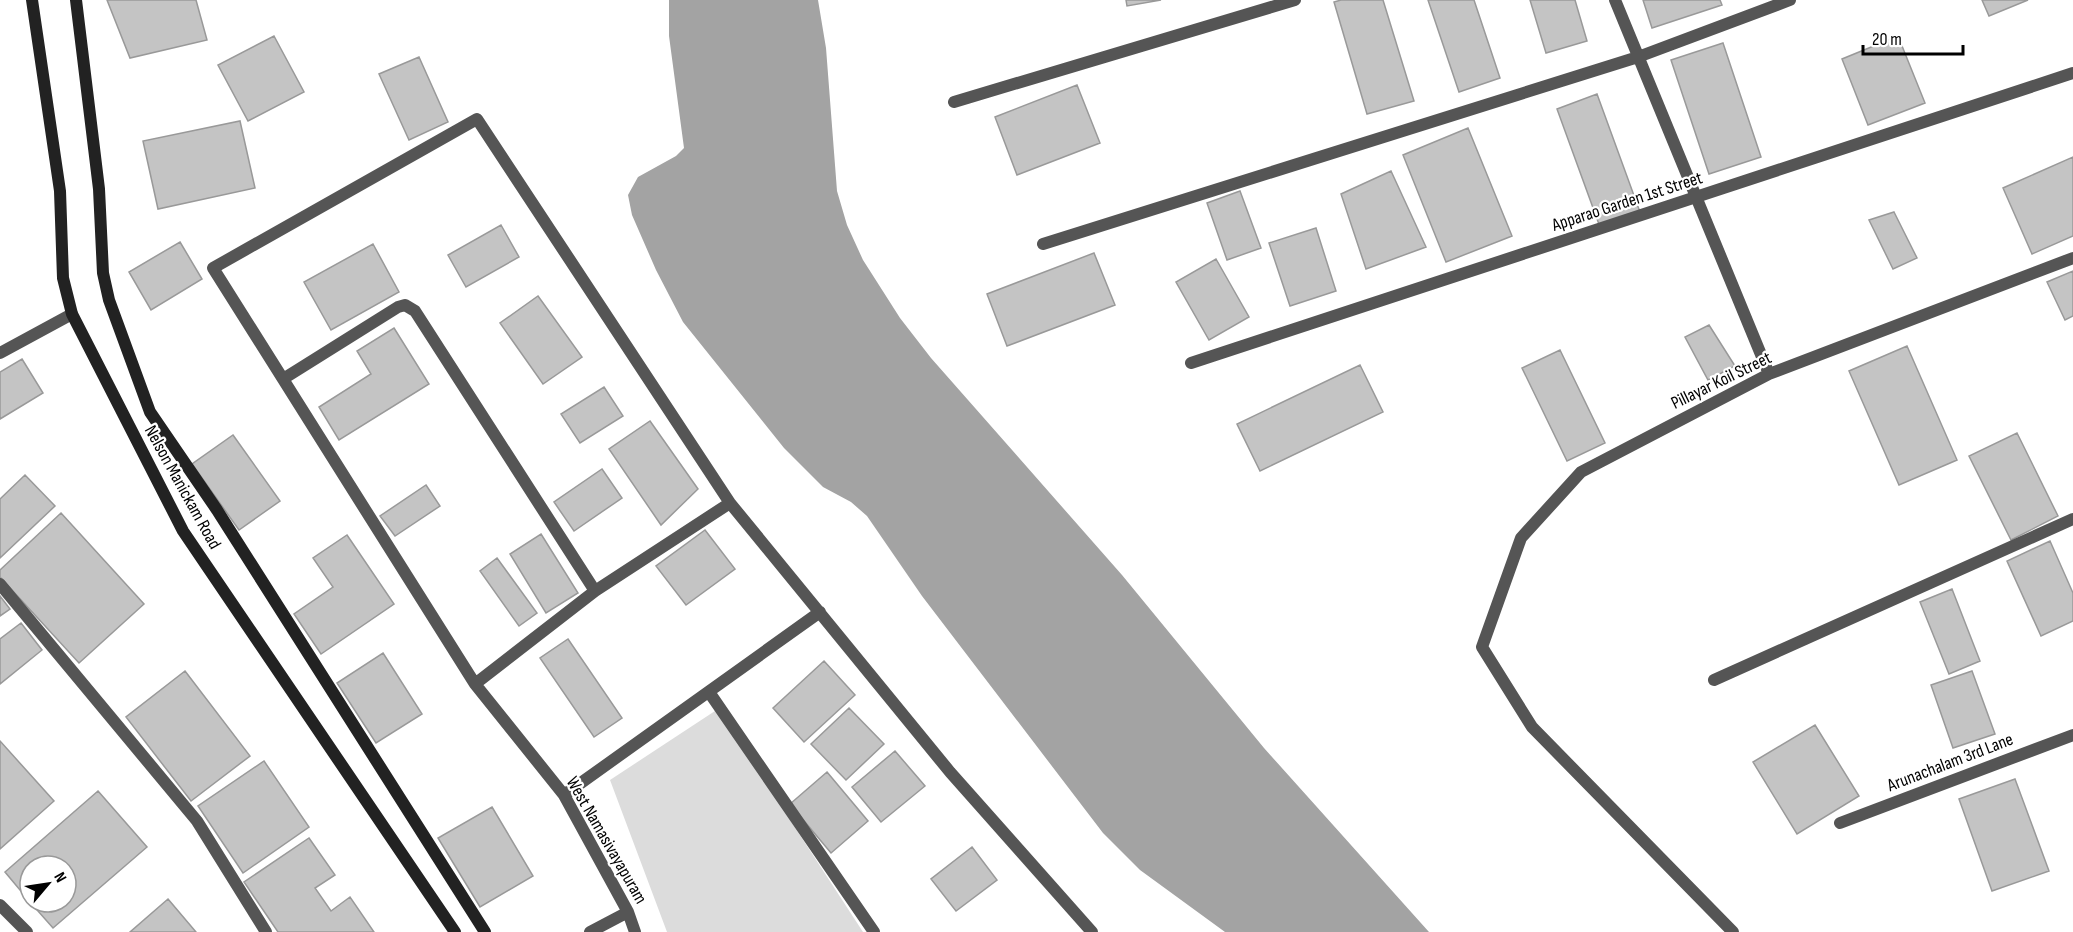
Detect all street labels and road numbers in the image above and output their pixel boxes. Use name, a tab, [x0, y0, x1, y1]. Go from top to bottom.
street label: Apparao Garden 1st Street	[1548, 167, 1706, 236]
street label: Pillayar Koil Street	[1668, 347, 1775, 414]
street label: Nelson Manickam Road	[140, 422, 225, 553]
street label: Arunachalam 3rd Lane	[1883, 729, 2016, 796]
street label: West Namasivayapuram	[562, 773, 651, 908]

